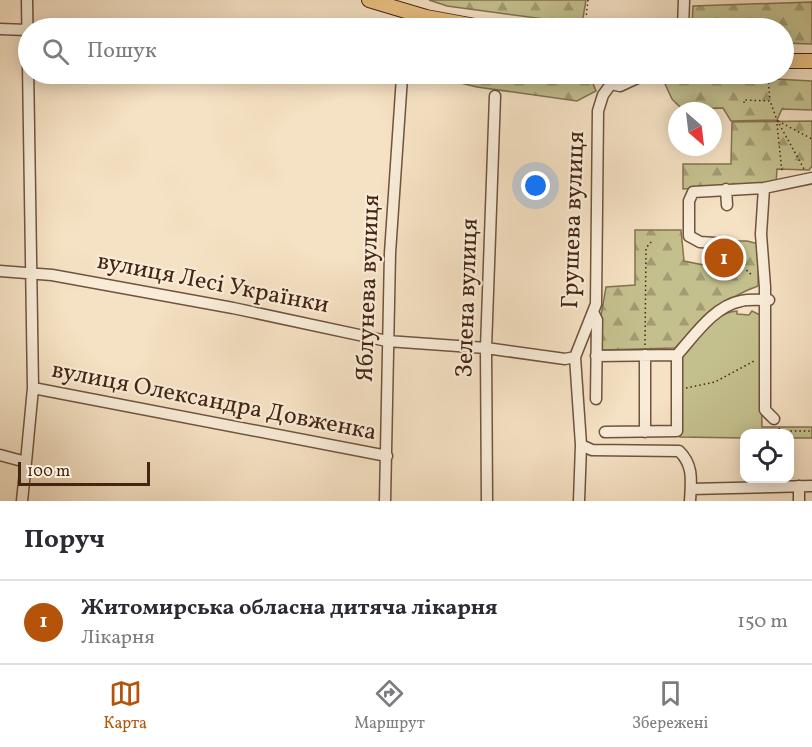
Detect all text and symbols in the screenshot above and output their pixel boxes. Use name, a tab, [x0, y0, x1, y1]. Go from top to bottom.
search box	[18, 18, 794, 84]
icon: search	[39, 35, 72, 68]
text: Пошук	[87, 36, 157, 67]
north arrow	[668, 102, 722, 156]
street label: Грушева вулиця	[554, 131, 594, 309]
your location	[521, 171, 550, 200]
street label: Яблунева вулиця	[349, 194, 389, 382]
street label: Зелена вулиця	[448, 218, 488, 378]
pin: 1	[704, 236, 744, 280]
street label: вулиця Лесі Українки	[94, 245, 332, 323]
street label: вулиця Олександра Довженка	[49, 354, 379, 450]
map controls	[740, 429, 794, 483]
button: locate	[740, 429, 794, 483]
scale bar	[18, 459, 150, 486]
text: 100 m	[27, 461, 70, 483]
text: Поруч	[24, 522, 105, 558]
text: Житомирська обласна дитяча лікарня	[81, 593, 498, 624]
text: 1	[39, 608, 48, 636]
text: 150 m	[737, 608, 788, 636]
text: Лікарня	[81, 624, 155, 652]
tab: Карта	[104, 677, 147, 735]
tab: Маршрут	[354, 677, 425, 735]
tab: Збережені	[632, 677, 708, 735]

